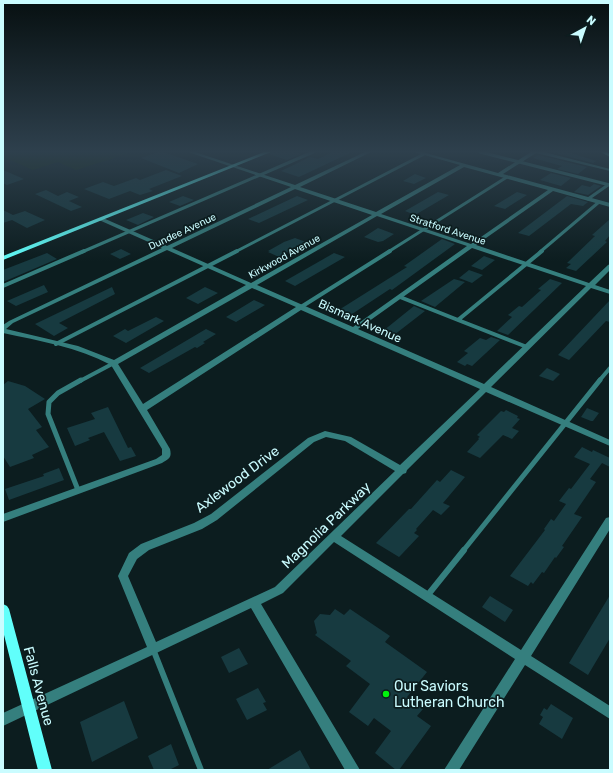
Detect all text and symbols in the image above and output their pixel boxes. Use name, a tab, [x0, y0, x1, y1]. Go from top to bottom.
north arrow	[565, 8, 605, 48]
text: N	[584, 13, 598, 28]
street label: Dundee Avenue	[147, 211, 219, 253]
street label: Stratford Avenue	[408, 212, 488, 248]
street label: Kirkwood Avenue	[247, 232, 323, 281]
street label: Bismark Avenue	[316, 296, 404, 346]
street label: Axlewood Drive	[192, 442, 283, 516]
street label: Magnolia Parkway	[278, 478, 375, 572]
street label: Falls Avenue	[20, 645, 57, 728]
place label: Our Saviors Lutheran Church	[394, 678, 505, 711]
marker: Our Saviors Lutheran Church	[381, 689, 391, 699]

